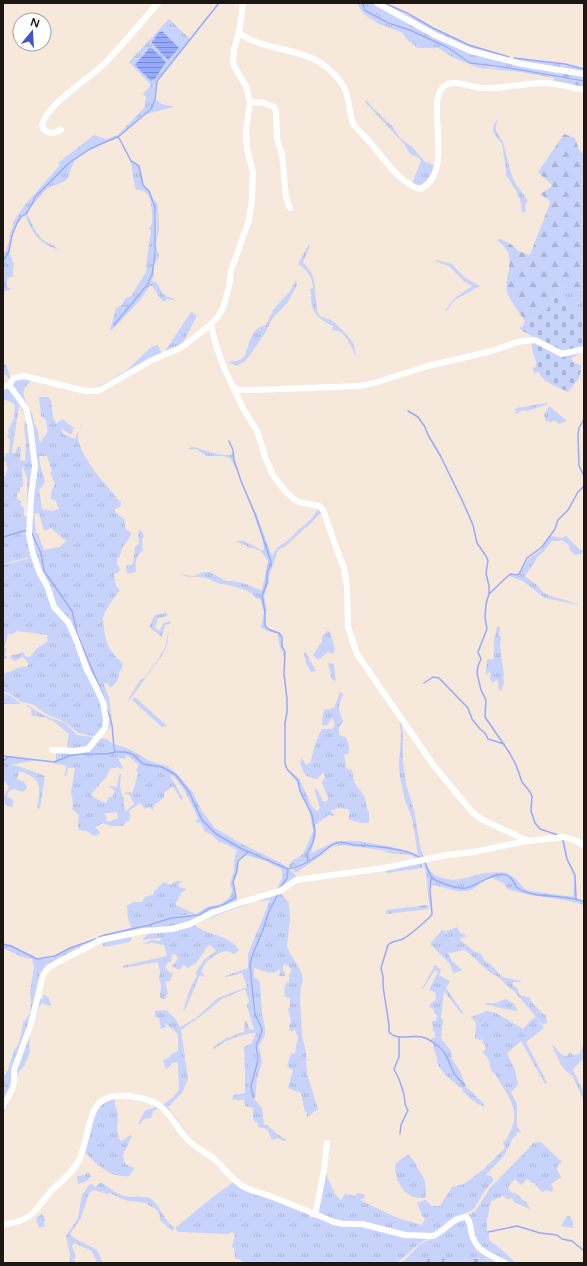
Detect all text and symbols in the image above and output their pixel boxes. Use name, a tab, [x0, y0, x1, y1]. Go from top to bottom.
north arrow	[12, 12, 52, 52]
text: N	[29, 15, 41, 31]

